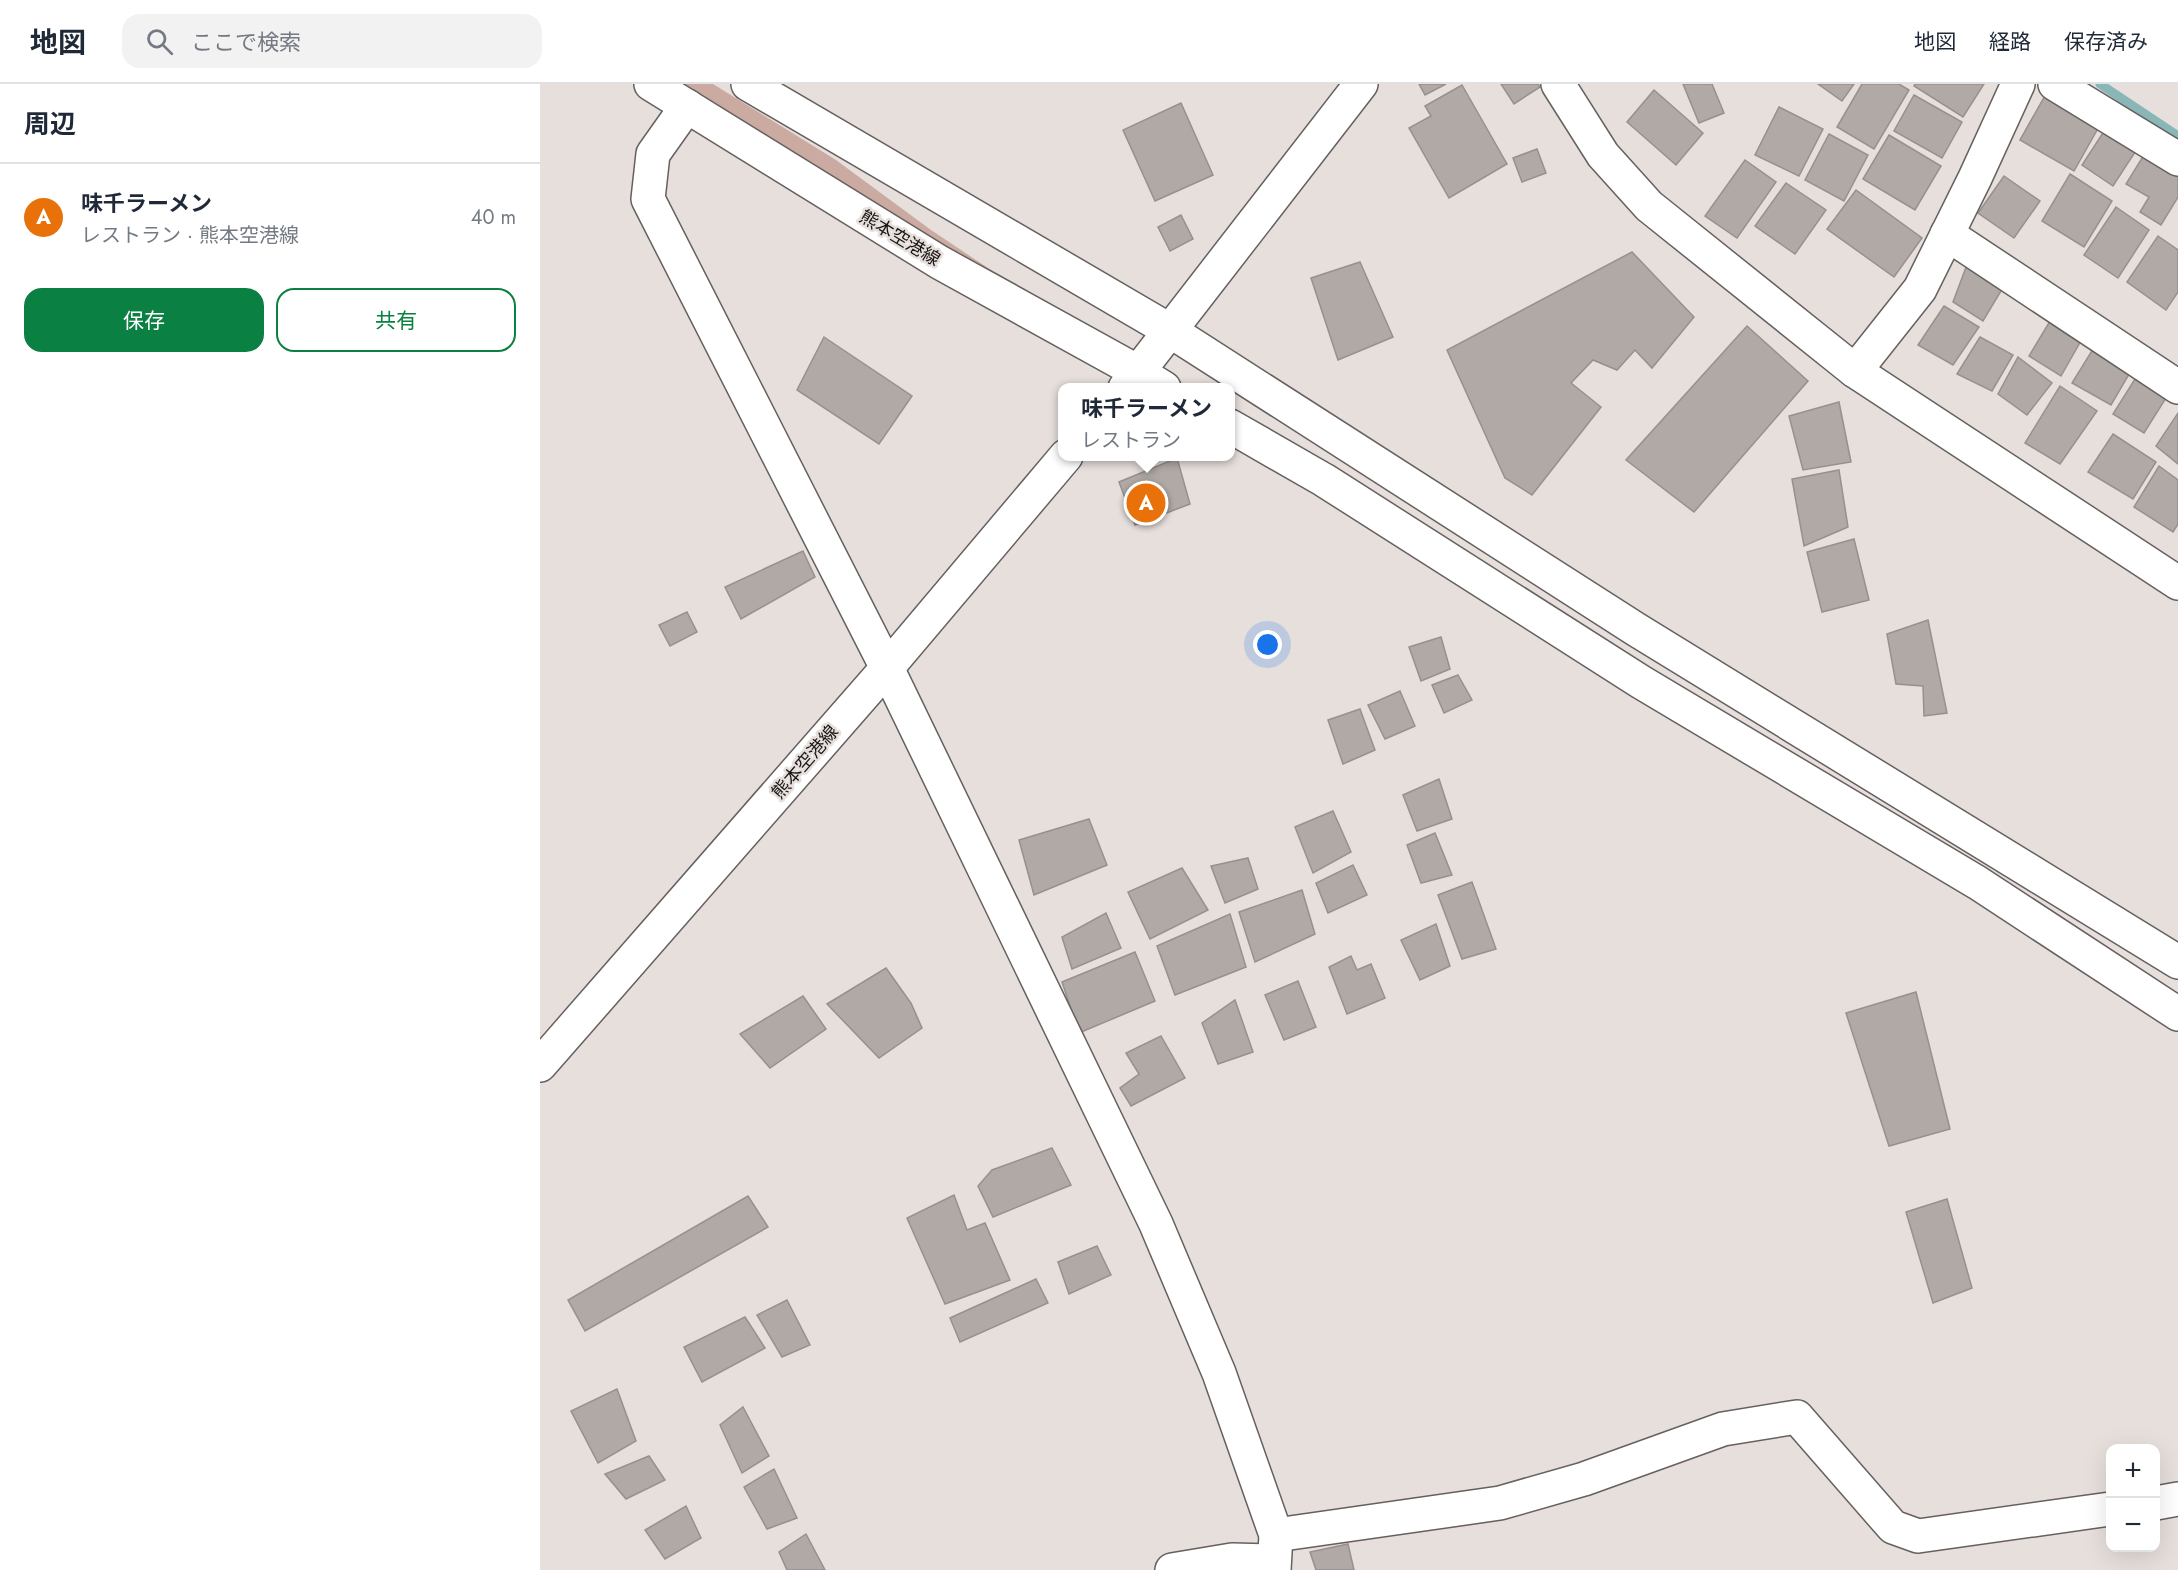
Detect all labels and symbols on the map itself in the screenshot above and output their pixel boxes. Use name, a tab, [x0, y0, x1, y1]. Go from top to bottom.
street label: 熊本空港線	[855, 204, 945, 272]
pin: A	[1126, 480, 1166, 526]
your location	[1253, 630, 1282, 659]
street label: 熊本空港線	[766, 720, 844, 804]

